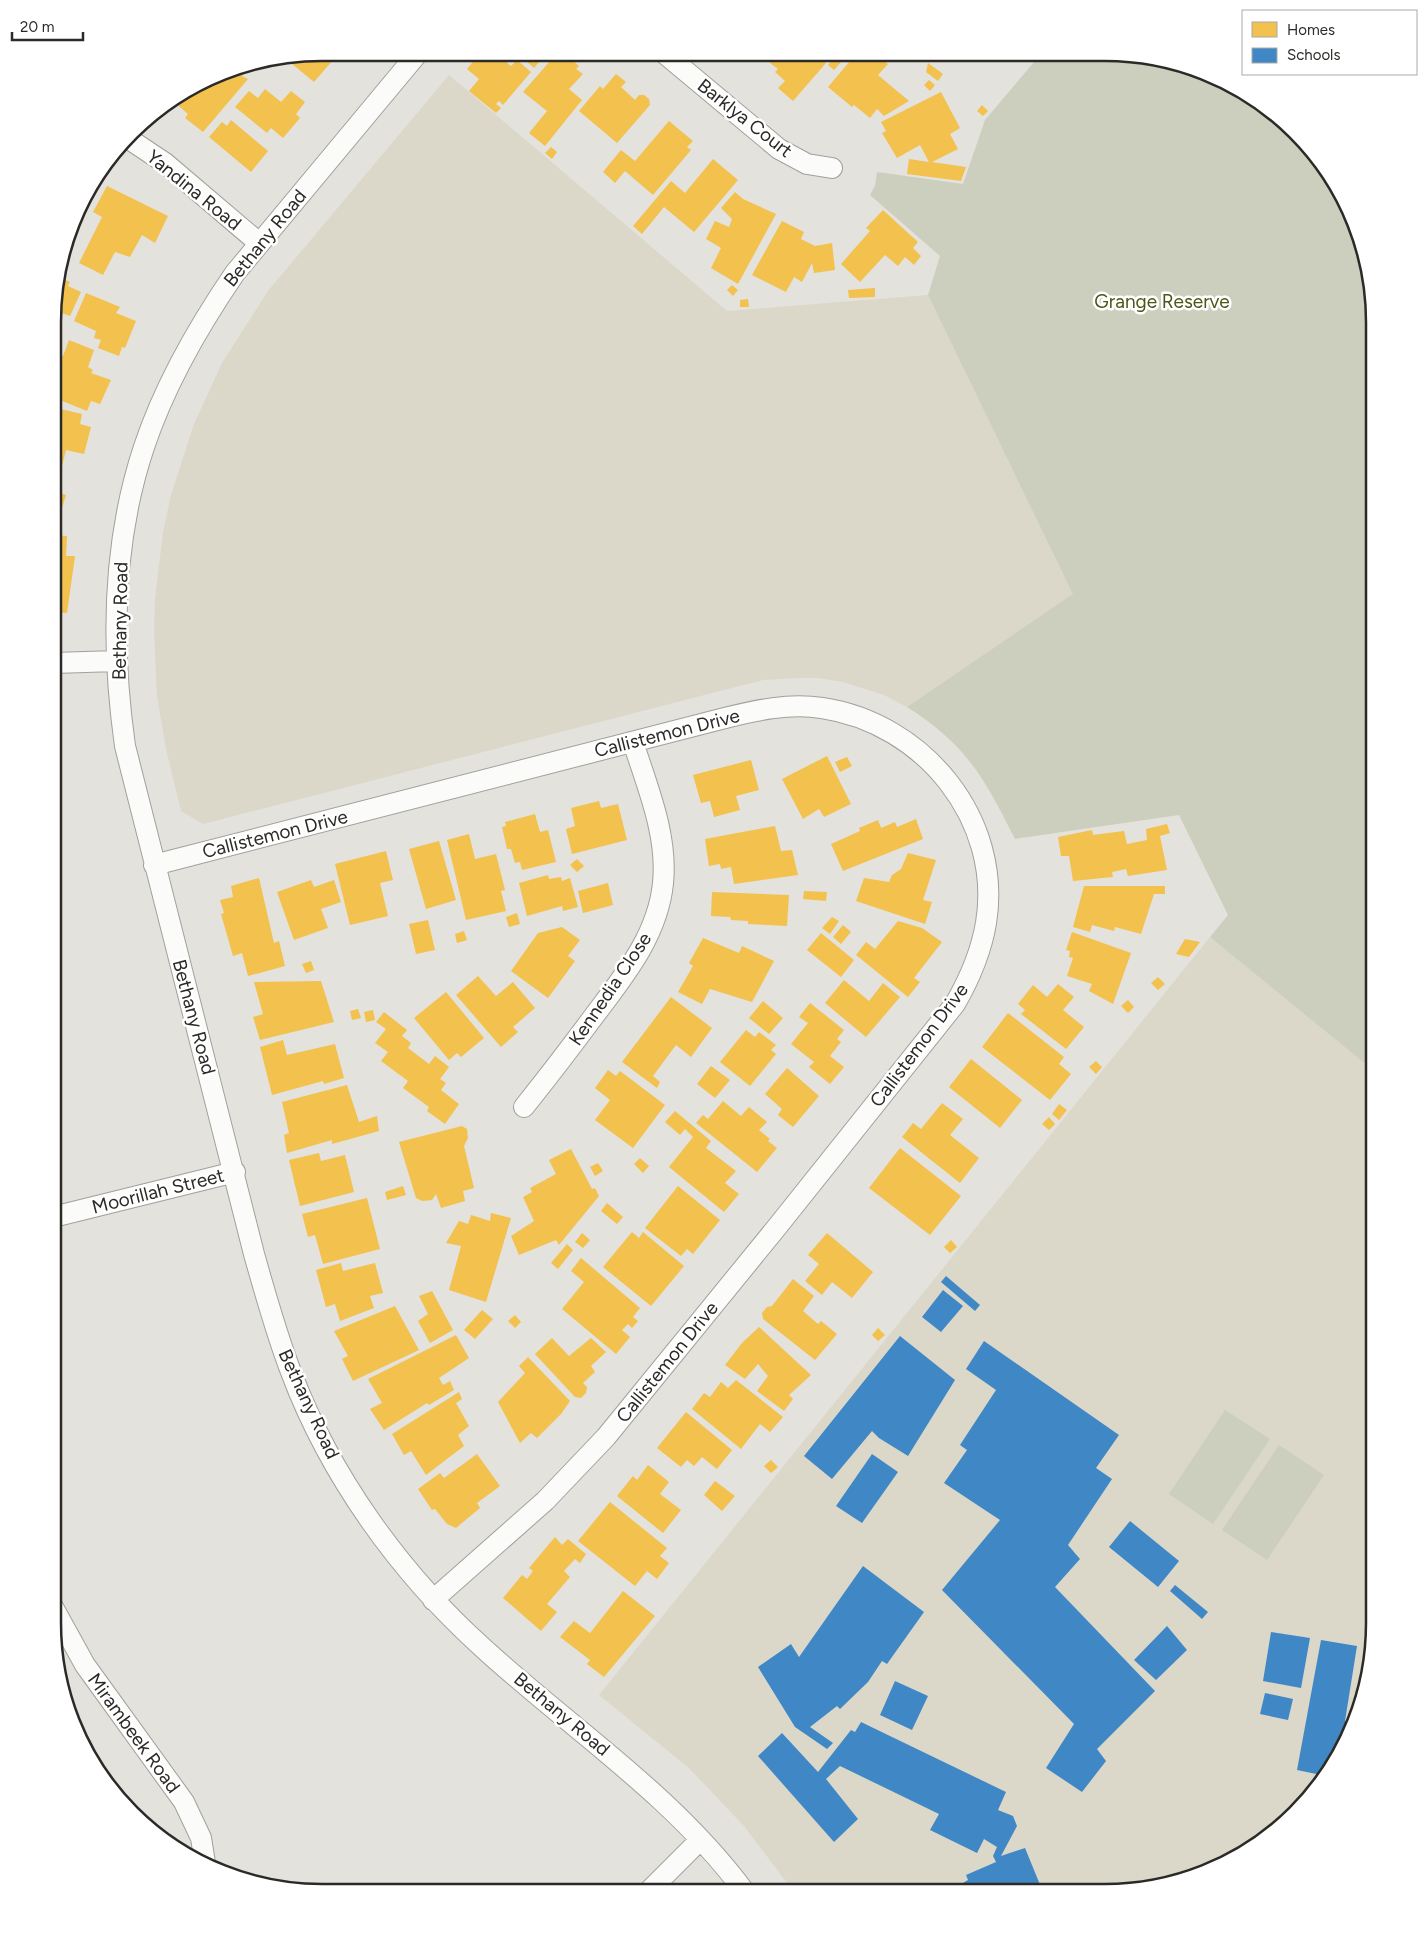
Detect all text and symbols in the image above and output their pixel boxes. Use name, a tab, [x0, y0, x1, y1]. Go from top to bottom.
scale bar	[12, 10, 84, 42]
legend	[1242, 10, 1417, 75]
text: 20 m	[20, 18, 54, 36]
text: Homes	[1287, 21, 1335, 39]
text: Schools	[1287, 46, 1340, 64]
street label: Barklya Court	[693, 74, 797, 162]
street label: Yandina Road	[142, 145, 246, 235]
street label: Bethany Road	[219, 185, 311, 291]
park label: Grange Reserve	[1094, 290, 1230, 313]
street label: Bethany Road	[107, 562, 133, 680]
street label: Callistemon Drive	[592, 704, 742, 762]
street label: Callistemon Drive	[200, 805, 350, 863]
street label: Kennedia Close	[564, 928, 656, 1050]
street label: Bethany Road	[168, 957, 220, 1077]
street label: Callistemon Drive	[865, 979, 973, 1111]
street label: Moorillah Street	[89, 1163, 227, 1219]
street label: Callistemon Drive	[611, 1297, 723, 1427]
street label: Bethany Road	[274, 1346, 344, 1462]
street label: Bethany Road	[509, 1667, 615, 1761]
street label: Mirambeek Road	[83, 1669, 185, 1797]

